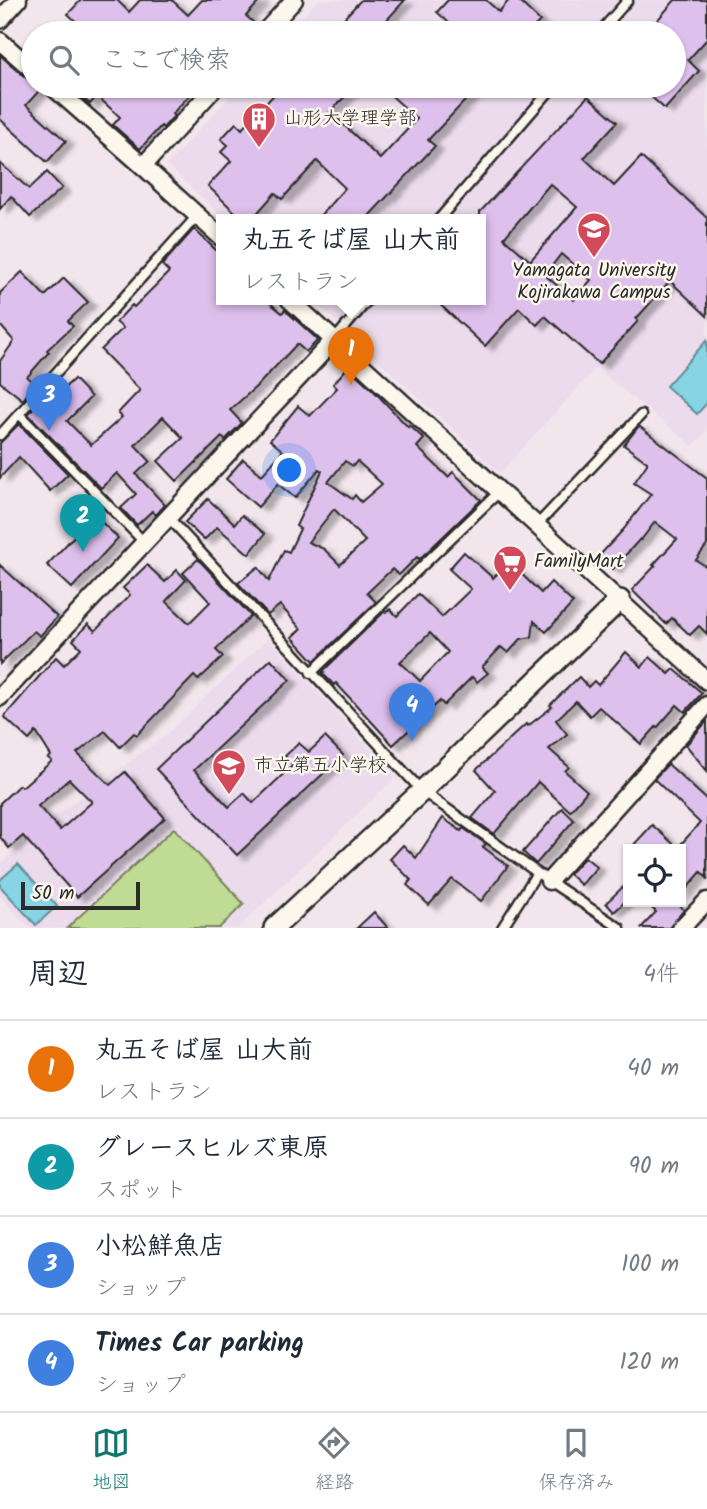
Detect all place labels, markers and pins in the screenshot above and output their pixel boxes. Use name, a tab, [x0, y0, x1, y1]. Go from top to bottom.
building icon: 山形大学理学部	[240, 100, 278, 149]
place label: 山形大学理学部	[284, 104, 417, 134]
school or university icon: Yamagata University Kojirakawa Campus	[575, 210, 613, 259]
place label: Yamagata University Kojirakawa Campus	[512, 256, 677, 308]
pin: 1	[328, 327, 374, 385]
pin: 3	[26, 373, 72, 431]
pin: 2	[60, 494, 106, 552]
supermarket icon: FamilyMart	[491, 543, 529, 592]
place label: FamilyMart	[534, 547, 624, 577]
pin: 4	[389, 683, 435, 741]
school or university icon: 市立第五小学校	[210, 747, 248, 796]
place label: 市立第五小学校	[254, 751, 387, 781]

